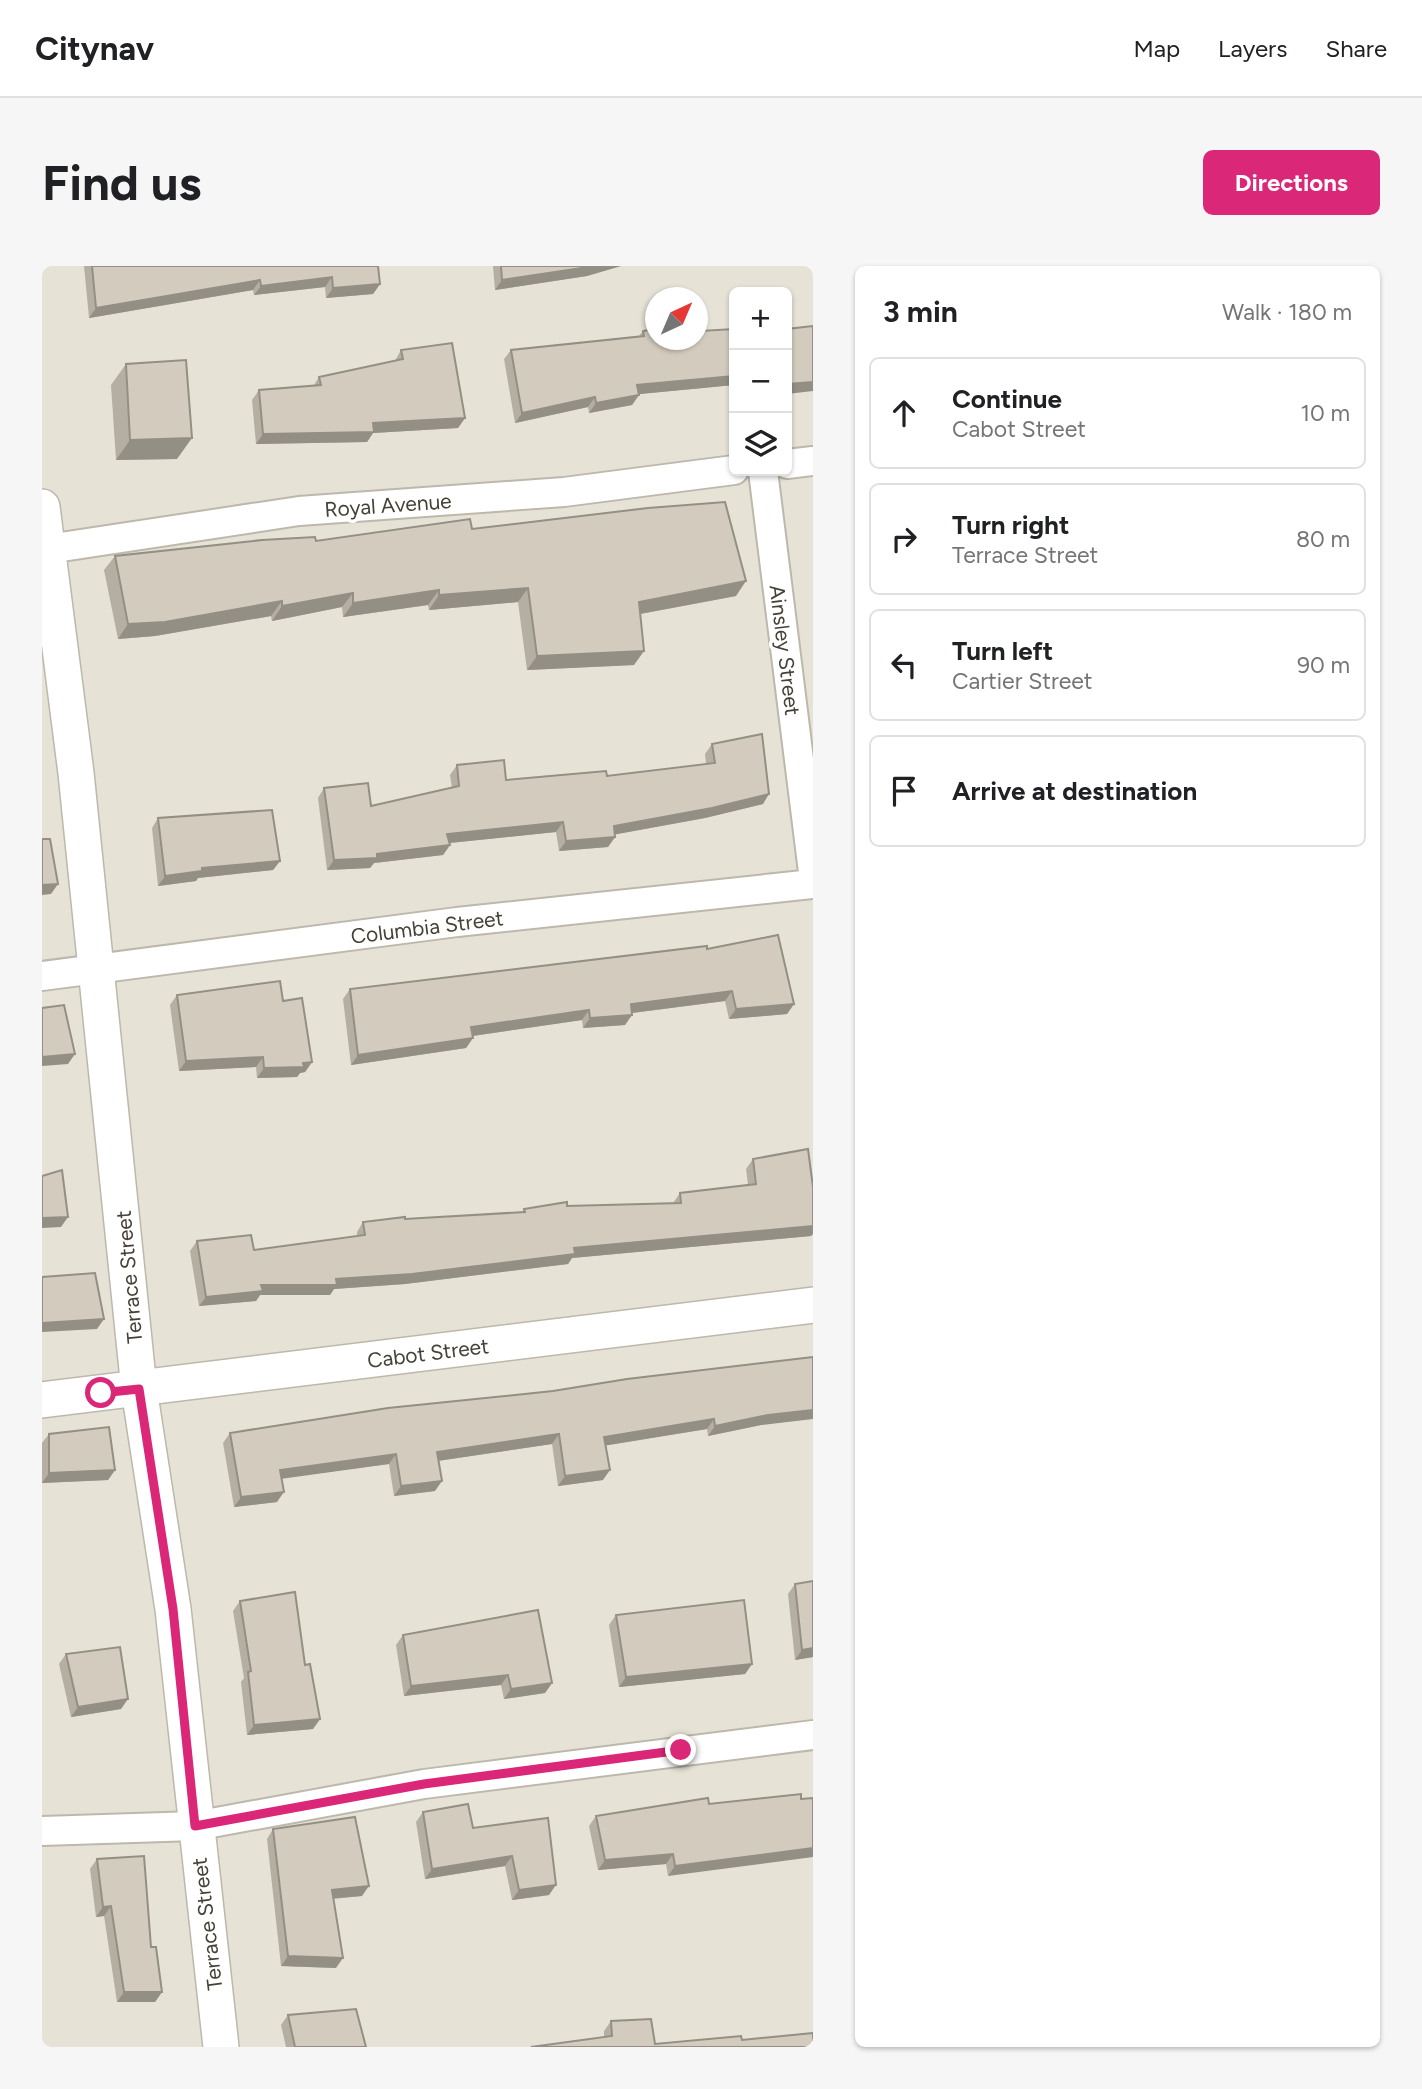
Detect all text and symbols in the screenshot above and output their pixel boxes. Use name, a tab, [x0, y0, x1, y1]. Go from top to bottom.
text: Citynav	[35, 29, 154, 68]
text: Map	[1133, 34, 1180, 63]
text: Layers	[1218, 34, 1287, 63]
text: Share	[1325, 34, 1387, 63]
button: Directions	[1203, 150, 1380, 215]
text: Find us	[42, 153, 201, 212]
north arrow	[645, 287, 708, 350]
map controls	[729, 287, 792, 476]
button: +	[729, 287, 792, 350]
text: 3 min	[883, 293, 958, 330]
text: Walk · 180 m	[1222, 298, 1352, 326]
button: −	[729, 350, 792, 413]
text: Continue	[952, 383, 1062, 415]
icon: ahead	[885, 394, 923, 432]
text: 10 m	[1301, 399, 1350, 427]
button: layers	[729, 413, 792, 476]
text: Cabot Street	[952, 415, 1086, 443]
street label: Royal Avenue	[324, 488, 452, 522]
text: Turn right	[952, 509, 1069, 541]
icon: right	[885, 520, 923, 558]
text: 80 m	[1296, 525, 1350, 553]
text: Terrace Street	[952, 541, 1098, 569]
street label: Ainsley Street	[765, 583, 805, 717]
text: Turn left	[952, 635, 1053, 667]
icon: left	[885, 646, 923, 684]
text: 90 m	[1297, 651, 1350, 679]
text: Cartier Street	[952, 667, 1093, 695]
icon: arrive	[885, 772, 923, 810]
text: Arrive at destination	[952, 775, 1197, 807]
street label: Columbia Street	[349, 905, 505, 949]
street label: Terrace Street	[111, 1209, 147, 1345]
street label: Cabot Street	[366, 1333, 490, 1373]
route start	[85, 1377, 116, 1408]
route end	[665, 1734, 696, 1765]
street label: Terrace Street	[186, 1856, 228, 1992]

